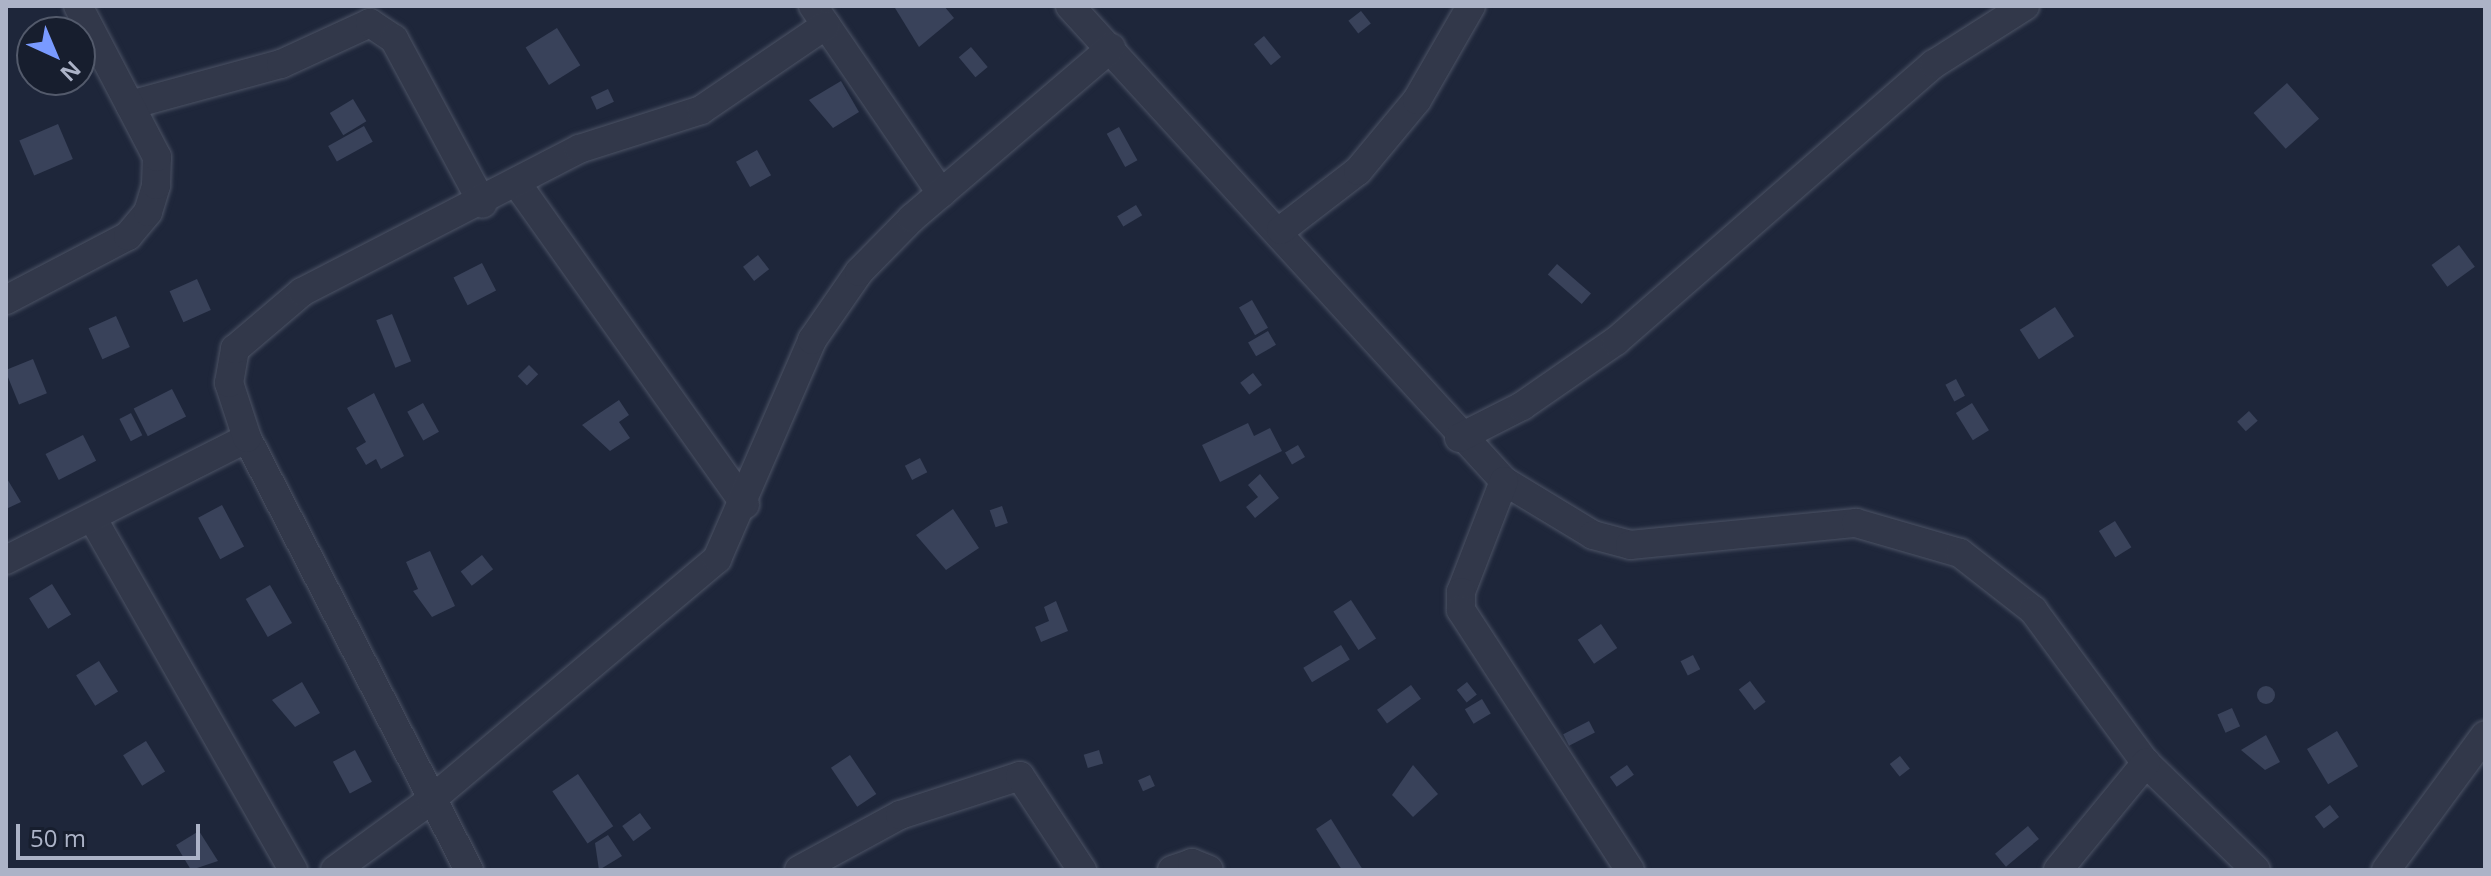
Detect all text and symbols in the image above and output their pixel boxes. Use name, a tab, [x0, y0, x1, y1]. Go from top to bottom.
north arrow	[16, 16, 96, 96]
text: N	[54, 55, 88, 89]
scale bar	[20, 808, 204, 858]
text: 50 m	[30, 821, 86, 854]

